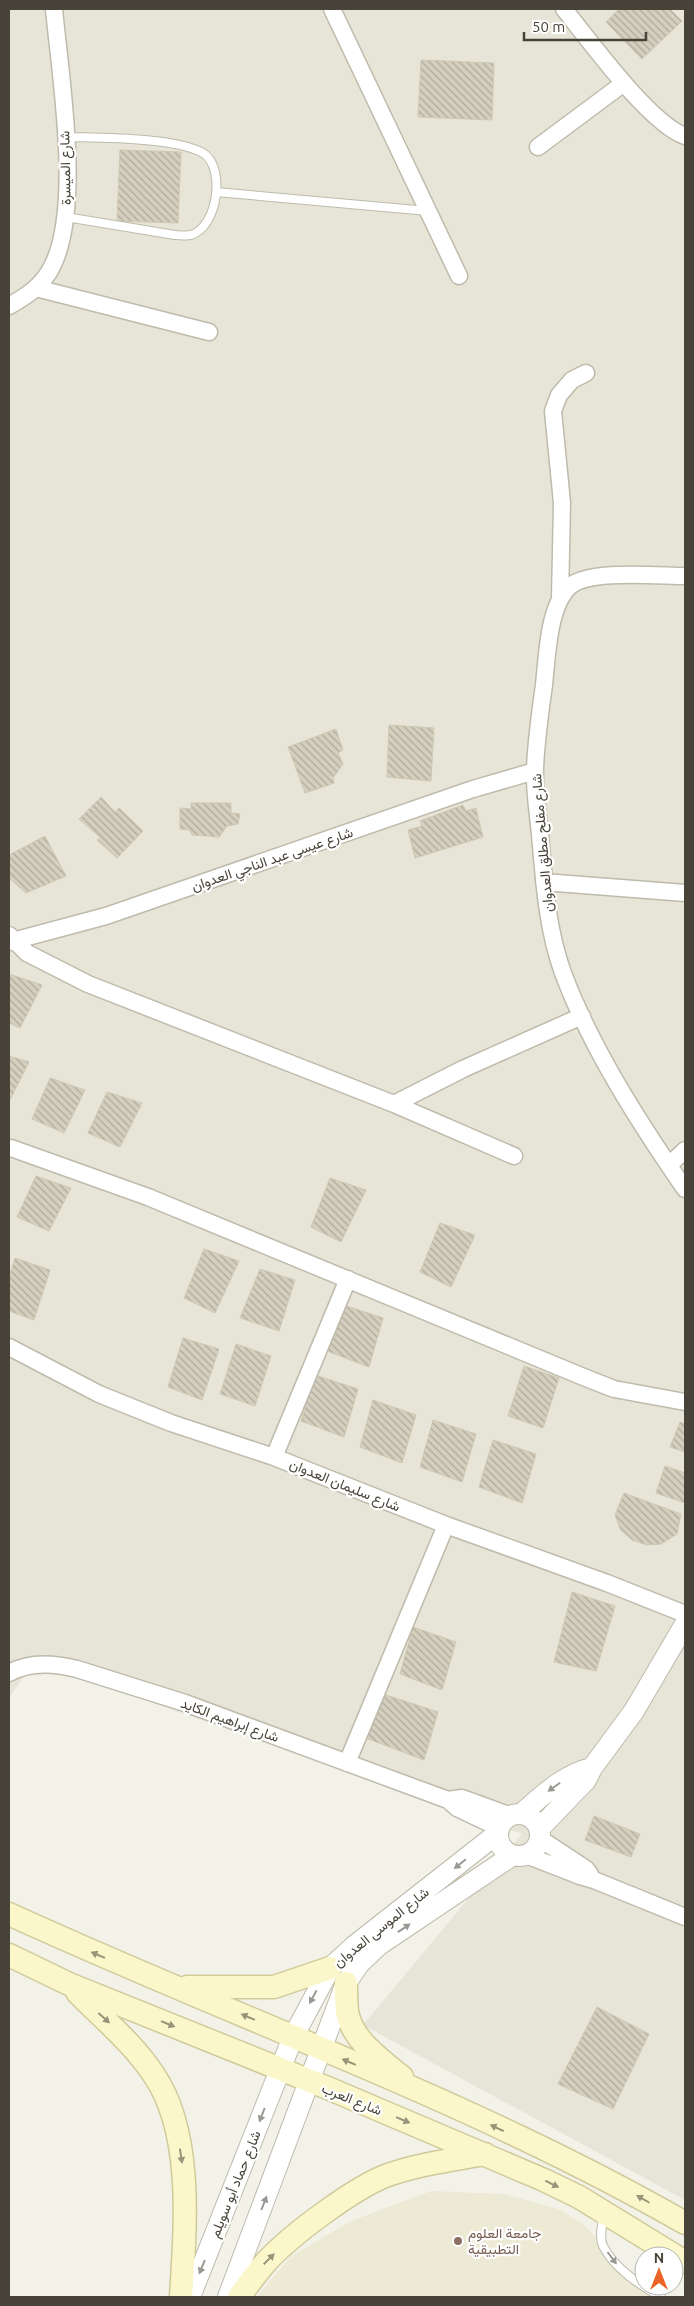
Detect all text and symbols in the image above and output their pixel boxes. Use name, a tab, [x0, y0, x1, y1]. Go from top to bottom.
scale bar	[524, 10, 646, 42]
text: 50 m	[532, 18, 565, 35]
street label: شارع الميسرة	[56, 131, 77, 205]
street label: شارع مفلح مطلق العدوان	[528, 773, 559, 913]
street label: شارع عيسى عبد الناجي العدوان	[189, 824, 356, 898]
street label: شارع سليمان العدوان	[286, 1455, 403, 1517]
street label: شارع إبراهيم الكايد	[178, 1695, 281, 1748]
one-way arrow	[547, 1782, 561, 1792]
one-way arrow	[454, 1858, 467, 1869]
street label: شارع الموسى العدوان	[330, 1884, 434, 1973]
one-way arrow	[398, 1923, 411, 1933]
one-way arrow	[91, 1950, 105, 1958]
one-way arrow	[309, 1989, 317, 2004]
one-way arrow	[97, 2012, 109, 2024]
one-way arrow	[241, 2013, 255, 2021]
one-way arrow	[160, 2021, 175, 2029]
one-way arrow	[342, 2057, 356, 2065]
street label: شارع العرب	[319, 2080, 384, 2121]
one-way arrow	[258, 2108, 265, 2123]
one-way arrow	[396, 2116, 411, 2124]
one-way arrow	[490, 2124, 504, 2132]
street label: شارع حماد أبو سويلم	[206, 2128, 267, 2241]
one-way arrow	[178, 2149, 186, 2165]
one-way arrow	[545, 2180, 560, 2188]
one-way arrow	[261, 2195, 269, 2210]
one-way arrow	[636, 2195, 650, 2203]
place label: جامعة العلوم التطبيقية	[468, 2225, 541, 2258]
marker: جامعة العلوم التطبيقية	[452, 2235, 464, 2247]
north arrow	[634, 2246, 684, 2296]
text: N	[654, 2250, 664, 2266]
one-way arrow	[607, 2251, 618, 2264]
one-way arrow	[263, 2253, 275, 2265]
one-way arrow	[198, 2259, 205, 2274]

